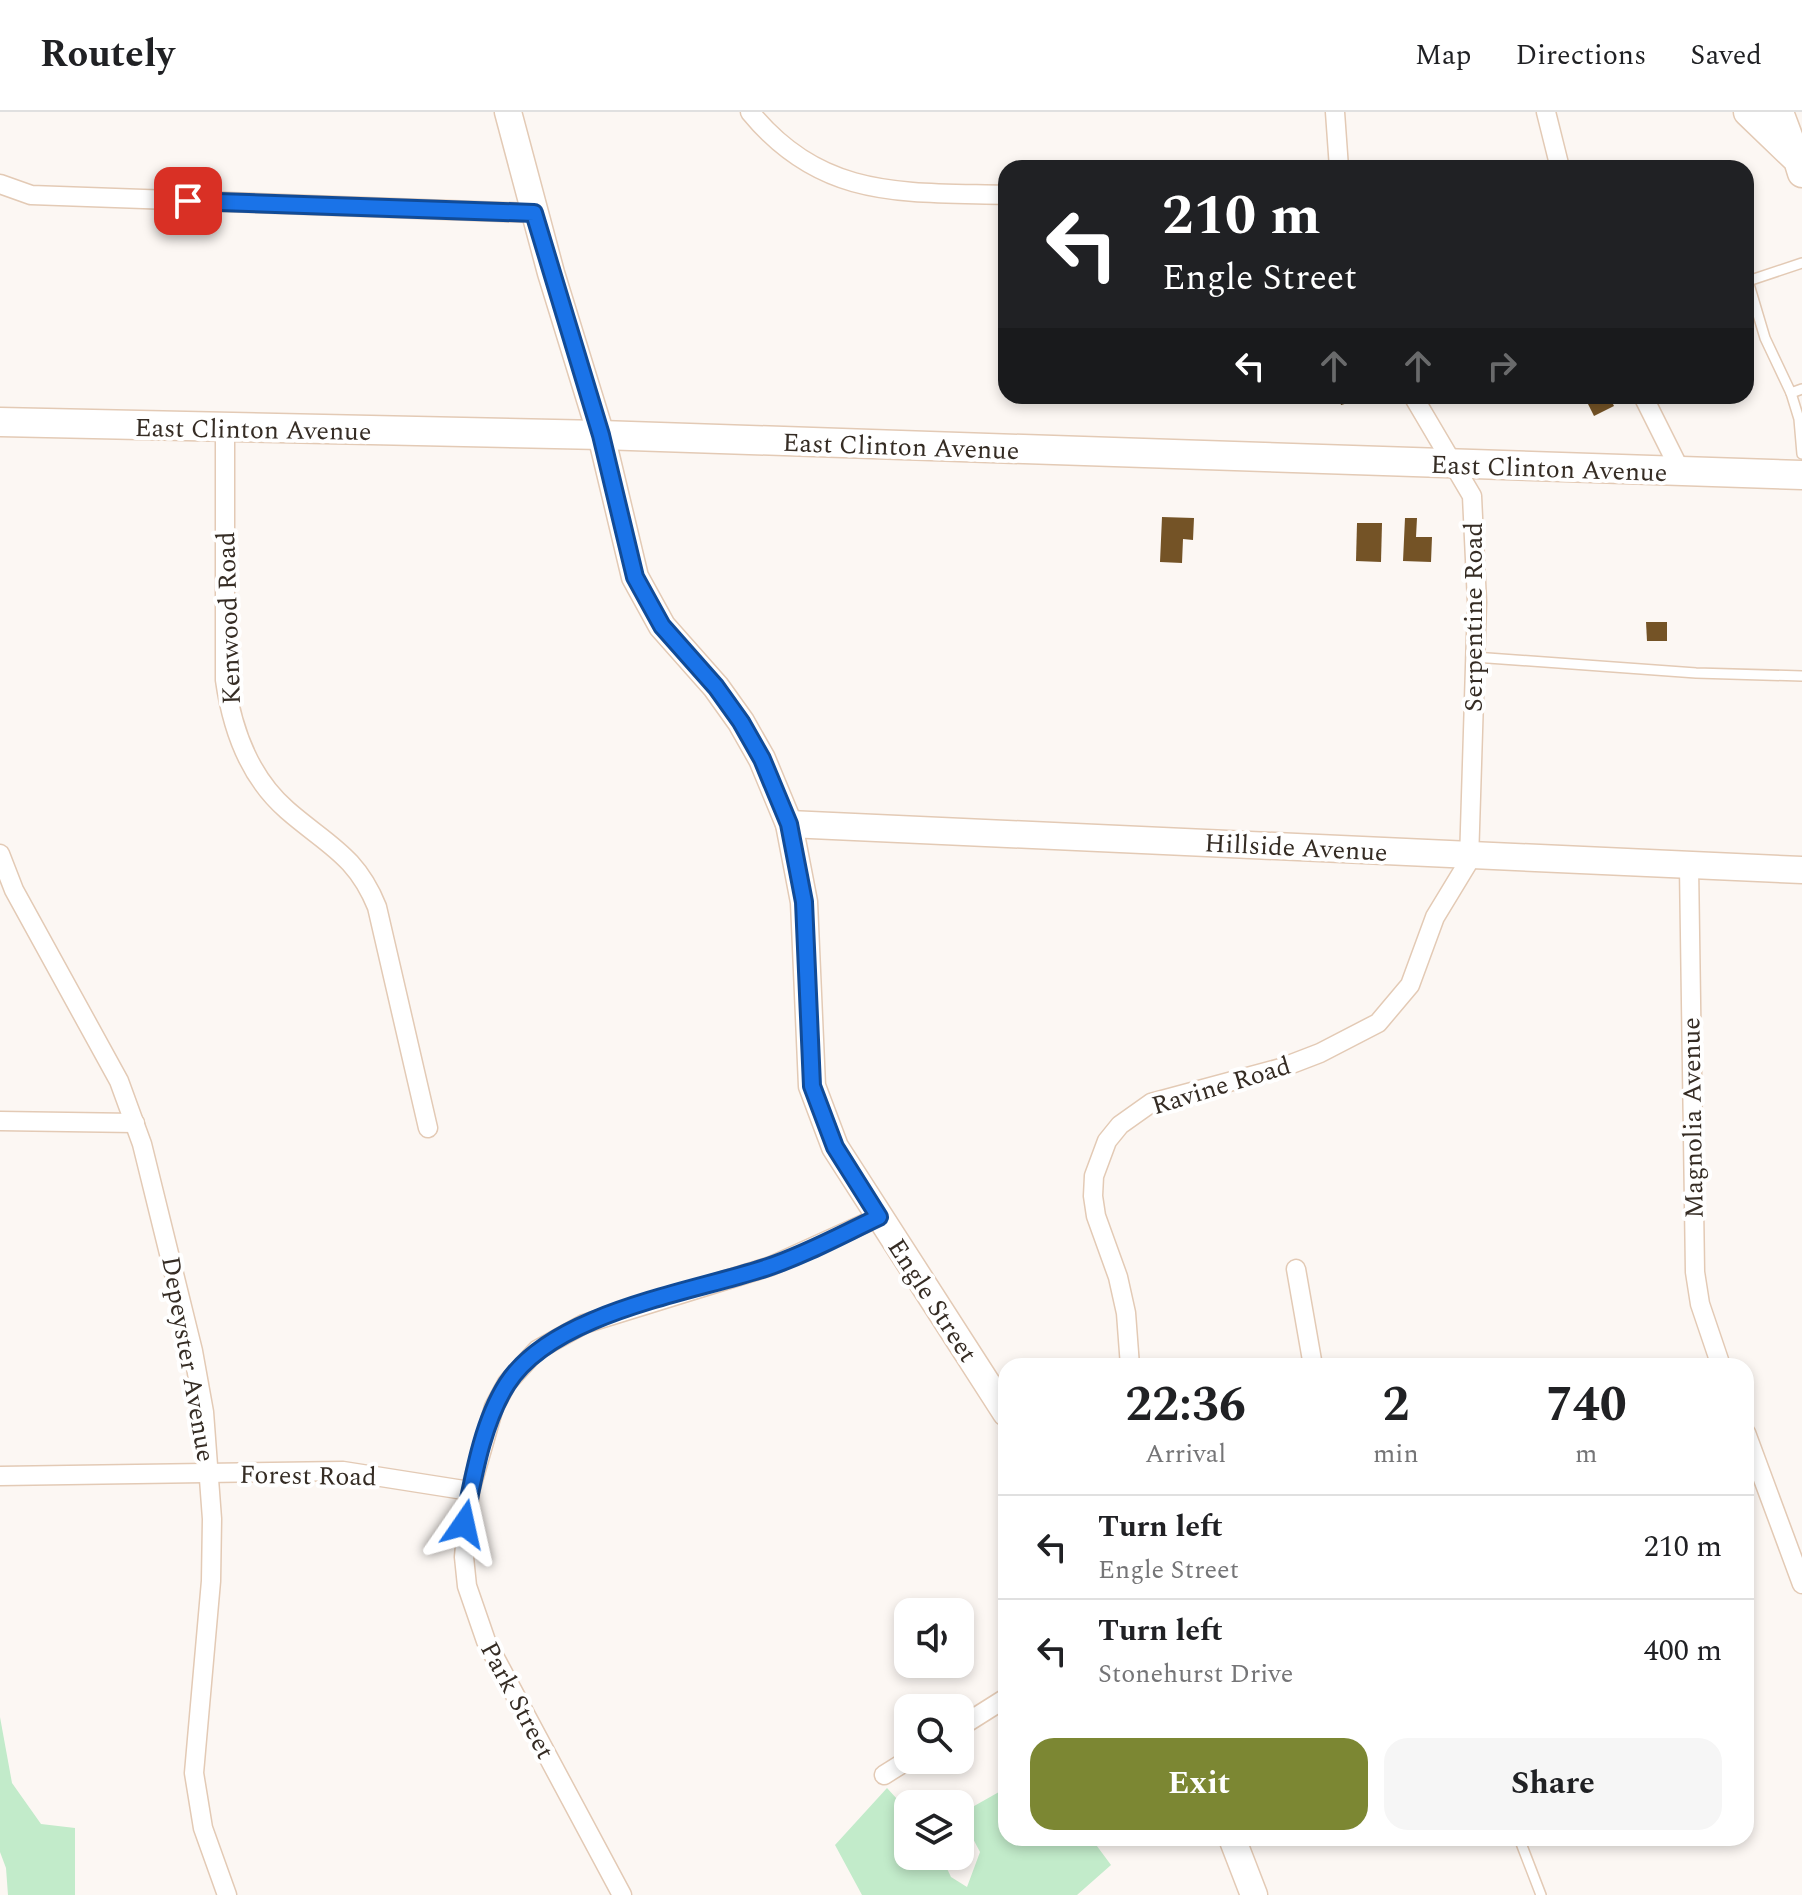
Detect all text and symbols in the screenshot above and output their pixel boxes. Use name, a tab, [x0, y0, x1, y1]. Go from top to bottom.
text: Routely	[40, 26, 174, 84]
text: Map	[1415, 34, 1472, 77]
text: Directions	[1516, 34, 1646, 77]
text: Saved	[1690, 34, 1762, 77]
pin	[154, 167, 222, 235]
text: 210 m	[1162, 174, 1321, 259]
icon: arrive	[166, 179, 210, 223]
icon: left	[1030, 192, 1134, 296]
text: Engle Street	[1162, 251, 1357, 306]
icon: left	[1228, 344, 1272, 388]
icon: ahead	[1312, 344, 1356, 388]
icon: ahead	[1396, 344, 1440, 388]
icon: right	[1480, 344, 1524, 388]
street label: East Clinton Avenue	[134, 408, 372, 452]
street label: East Clinton Avenue	[782, 423, 1020, 471]
street label: East Clinton Avenue	[1430, 445, 1668, 493]
street label: Serpentine Road	[1454, 522, 1494, 712]
street label: Kenwood Road	[206, 531, 252, 705]
street label: Hillside Avenue	[1203, 823, 1389, 873]
street label: Magnolia Avenue	[1671, 1017, 1715, 1219]
street label: Ravine Road	[1147, 1046, 1296, 1126]
street label: Engle Street	[877, 1231, 987, 1370]
street label: Depeyster Avenue	[150, 1253, 226, 1465]
text: 22:36	[1125, 1369, 1246, 1442]
text: 2	[1382, 1369, 1409, 1442]
text: 740	[1546, 1369, 1627, 1442]
text: Arrival	[1145, 1434, 1226, 1474]
text: min	[1373, 1434, 1419, 1474]
text: m	[1575, 1434, 1597, 1474]
street label: Forest Road	[239, 1455, 377, 1497]
position arrow	[422, 1482, 506, 1566]
text: Turn left	[1098, 1504, 1223, 1550]
text: 210 m	[1644, 1524, 1722, 1570]
icon: left	[1030, 1525, 1074, 1569]
text: Engle Street	[1098, 1550, 1239, 1590]
map controls	[894, 1598, 974, 1870]
button: sound	[894, 1598, 974, 1678]
text: Turn left	[1098, 1608, 1223, 1654]
text: 400 m	[1644, 1628, 1722, 1674]
icon: left	[1030, 1629, 1074, 1673]
street label: Park Street	[469, 1634, 565, 1767]
text: Stonehurst Drive	[1098, 1654, 1293, 1694]
button: search	[894, 1694, 974, 1774]
button: Exit	[1030, 1738, 1368, 1830]
button: Share	[1384, 1738, 1722, 1830]
button: layers	[894, 1790, 974, 1870]

